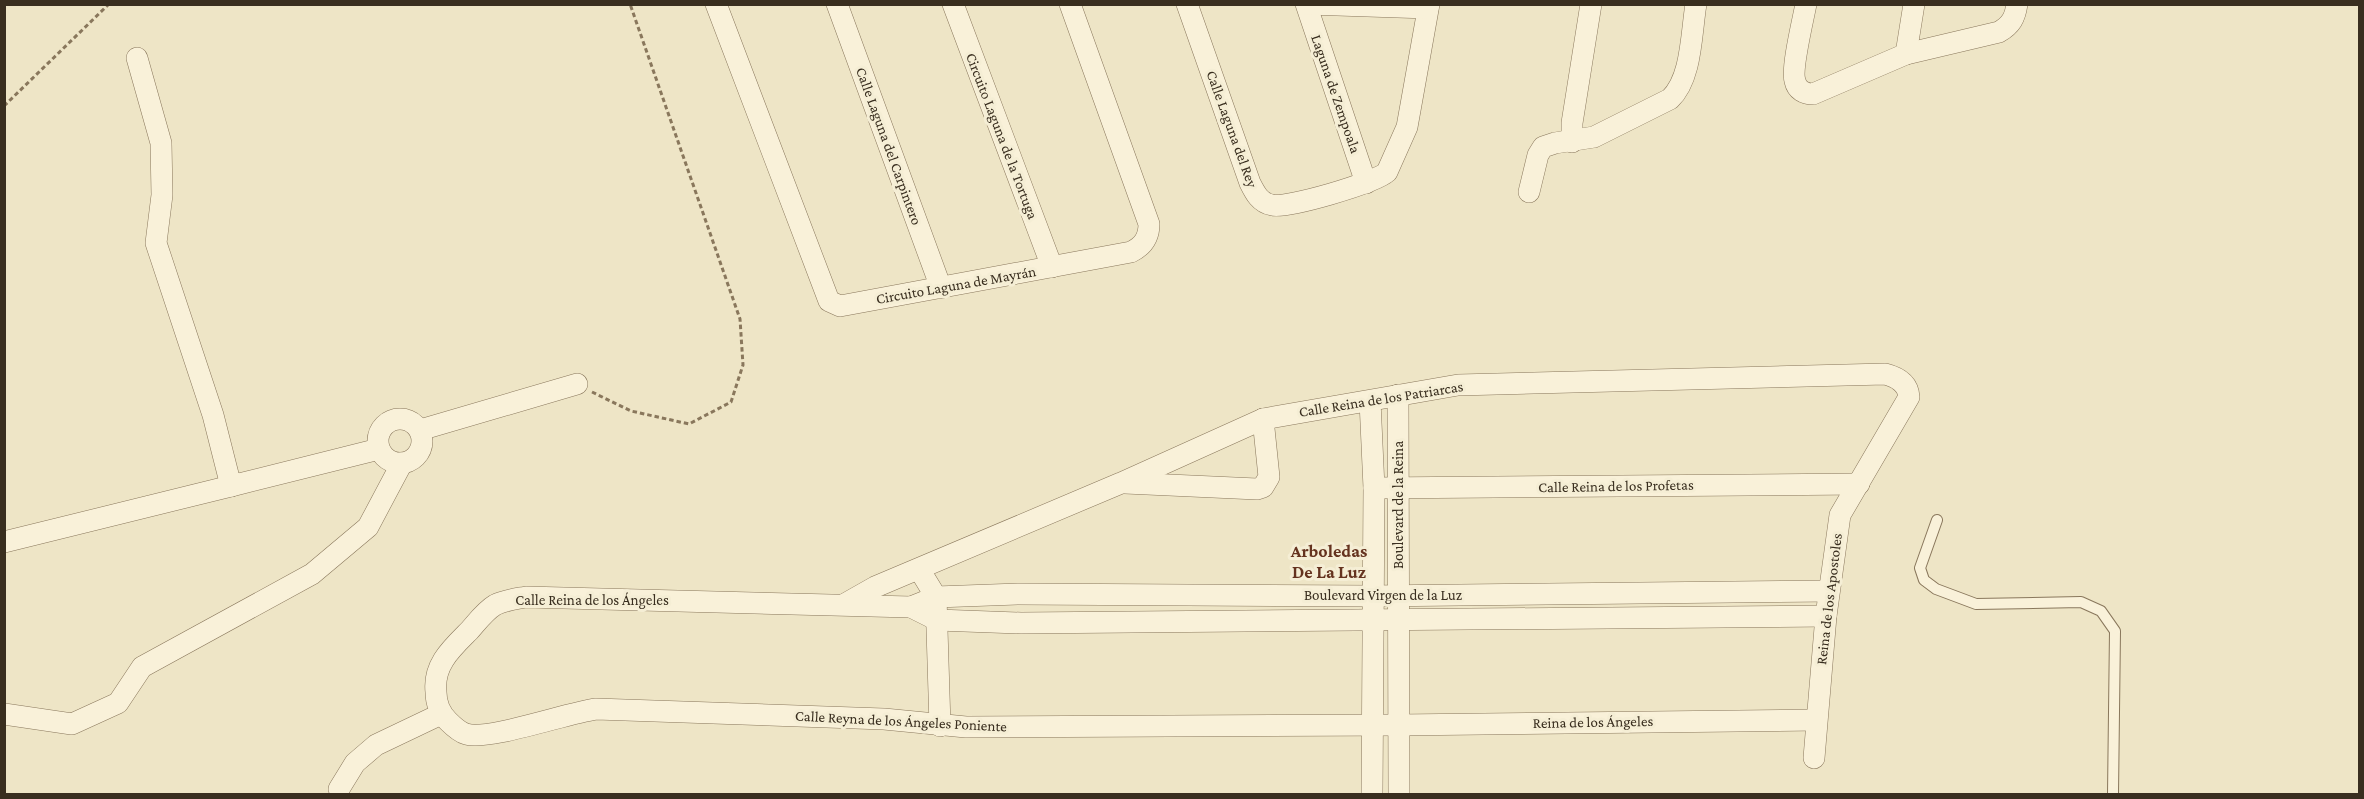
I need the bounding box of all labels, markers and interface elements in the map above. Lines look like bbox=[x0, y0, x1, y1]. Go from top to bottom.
street label: Laguna de Zempoala bbox=[1307, 33, 1364, 156]
street label: Circuito Laguna de la Tortuga bbox=[962, 51, 1041, 222]
street label: Calle Laguna del Carpintero bbox=[852, 65, 925, 227]
street label: Calle Laguna del Rey bbox=[1202, 68, 1261, 190]
street label: Circuito Laguna de Mayrán bbox=[875, 263, 1037, 308]
street label: Calle Reina de los Patriarcas bbox=[1298, 378, 1464, 420]
street label: Boulevard de la Reina bbox=[1390, 441, 1406, 569]
street label: Calle Reina de los Profetas bbox=[1538, 477, 1694, 495]
street label: Reina de los Apostoles bbox=[1813, 532, 1846, 666]
district label: Arboledas De La Luz bbox=[1290, 541, 1367, 582]
street label: Boulevard Virgen de la Luz bbox=[1304, 587, 1462, 604]
street label: Calle Reina de los Ángeles bbox=[515, 592, 669, 609]
street label: Calle Reyna de los Ángeles Poniente bbox=[795, 707, 1008, 736]
street label: Reina de los Ángeles bbox=[1533, 713, 1654, 732]

